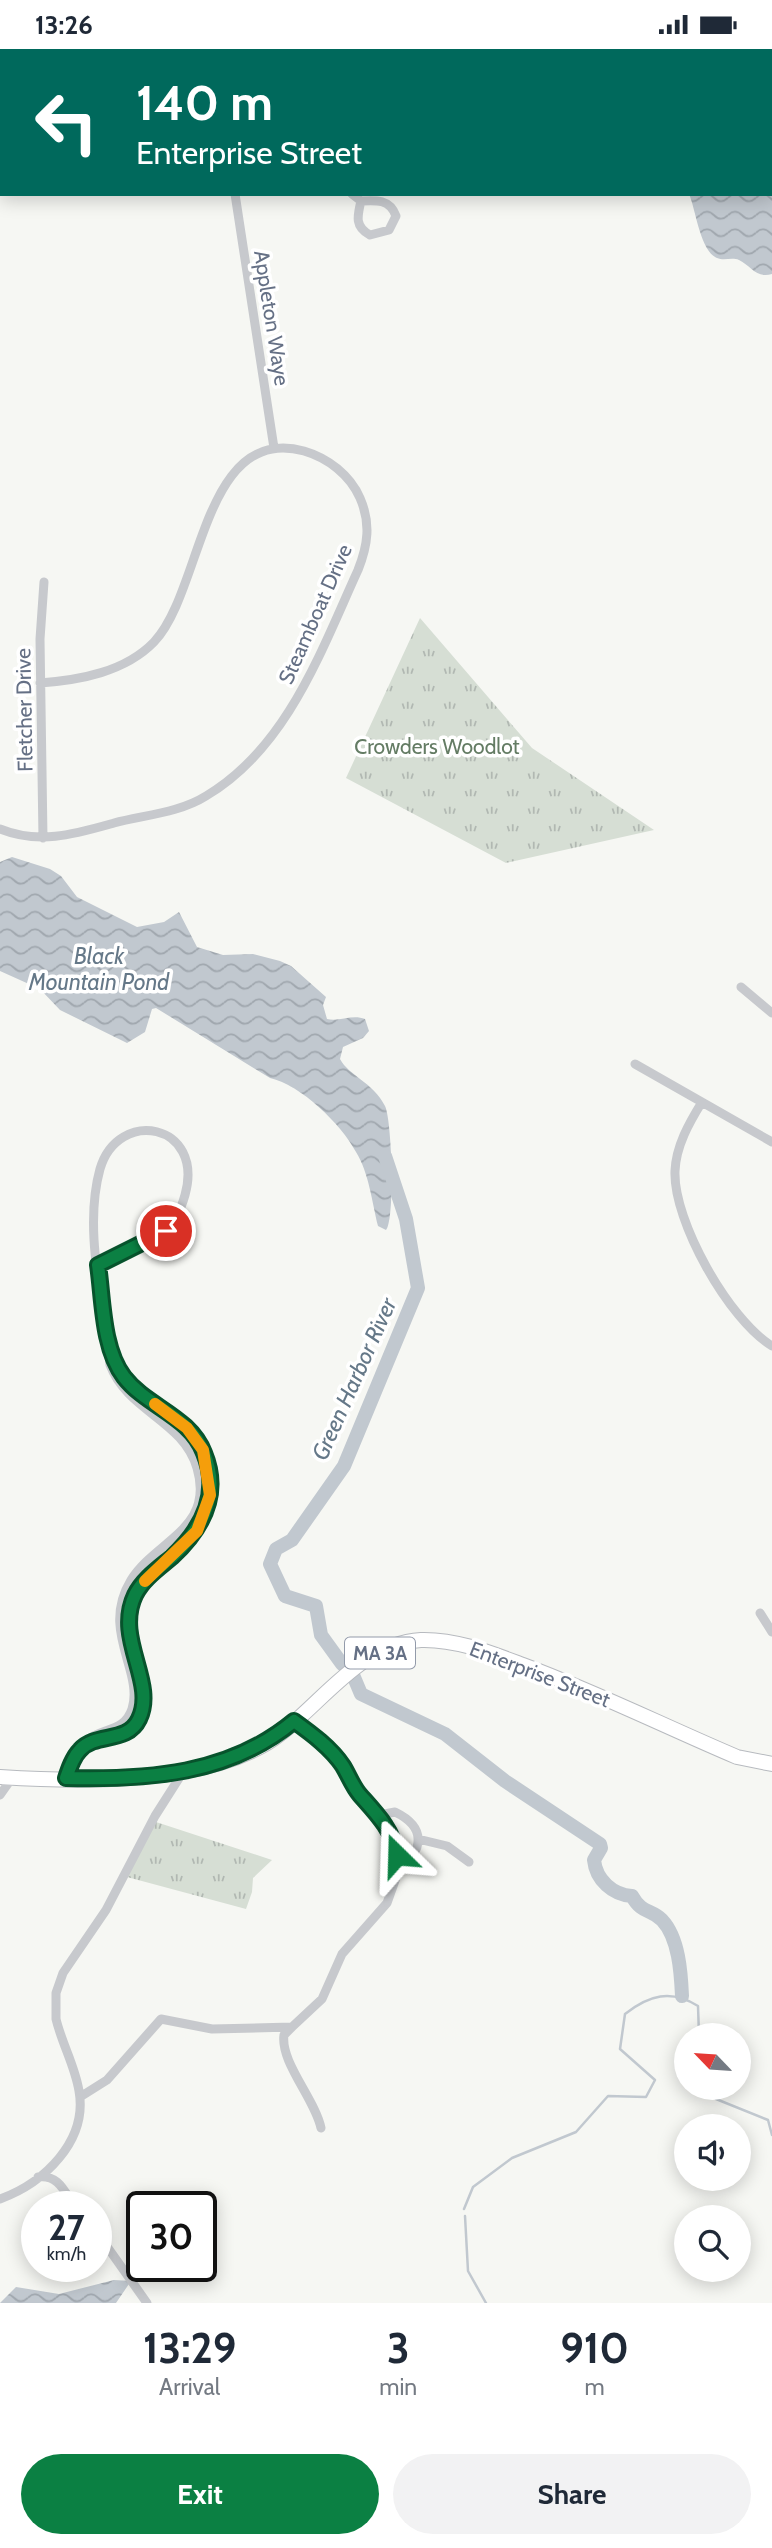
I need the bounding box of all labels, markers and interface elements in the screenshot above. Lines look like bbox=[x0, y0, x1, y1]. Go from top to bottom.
text: 13:26 bbox=[35, 9, 93, 41]
text: 140 m bbox=[136, 73, 273, 132]
icon: left bbox=[21, 77, 112, 168]
text: Enterprise Street bbox=[136, 133, 362, 172]
street label: Appleton Waye bbox=[249, 248, 295, 388]
street label: Steamboat Drive bbox=[273, 540, 357, 688]
street label: Fletcher Drive bbox=[10, 648, 38, 772]
park label: Crowders Woodlot bbox=[354, 734, 520, 759]
water label: Black Mountain Pond bbox=[28, 942, 170, 996]
pin bbox=[136, 1201, 196, 1261]
icon: arrive bbox=[147, 1212, 185, 1250]
water label: Green Harbor River bbox=[306, 1293, 403, 1464]
street label: Enterprise Street bbox=[466, 1636, 614, 1712]
road number: MA 3A bbox=[345, 1637, 415, 1669]
position arrow bbox=[360, 1818, 434, 1892]
north arrow bbox=[674, 2023, 751, 2100]
map controls bbox=[674, 2023, 751, 2282]
button: sound bbox=[674, 2114, 751, 2191]
speed limit sign: 30 bbox=[126, 2191, 217, 2282]
button: search bbox=[674, 2205, 751, 2282]
text: 27 bbox=[48, 2206, 85, 2249]
text: km/h bbox=[47, 2243, 86, 2265]
text: 13:29 bbox=[143, 2322, 236, 2374]
text: 3 bbox=[387, 2322, 410, 2374]
text: 910 bbox=[560, 2322, 629, 2374]
text: Arrival bbox=[159, 2373, 220, 2401]
text: min bbox=[379, 2373, 417, 2401]
text: m bbox=[585, 2373, 605, 2401]
button: Exit bbox=[21, 2454, 379, 2534]
button: Share bbox=[393, 2454, 751, 2534]

